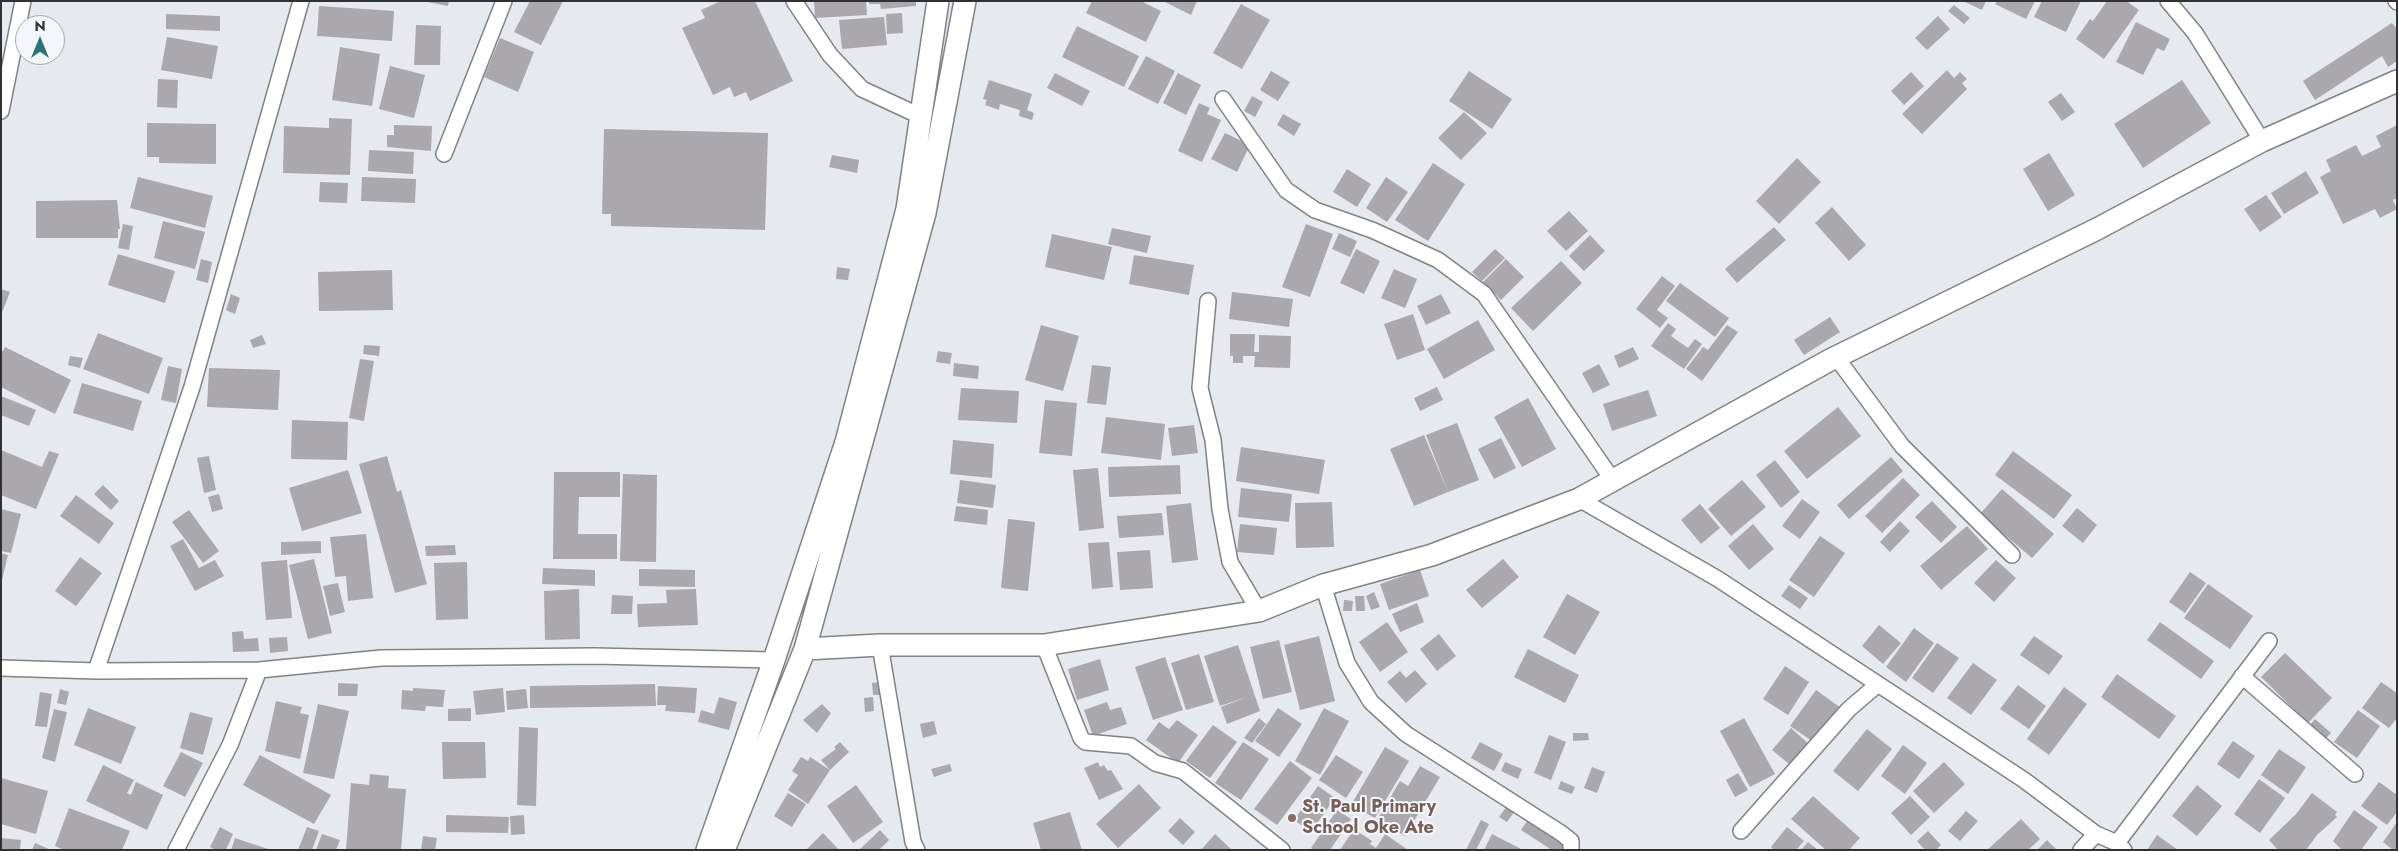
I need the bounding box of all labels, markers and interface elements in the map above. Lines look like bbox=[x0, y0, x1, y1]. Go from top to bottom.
north arrow bbox=[15, 15, 65, 65]
text: N bbox=[34, 16, 46, 36]
place label: St. Paul Primary School Oke Ate bbox=[1302, 797, 1436, 840]
marker: St. Paul Primary School Oke Ate bbox=[1286, 812, 1298, 824]

